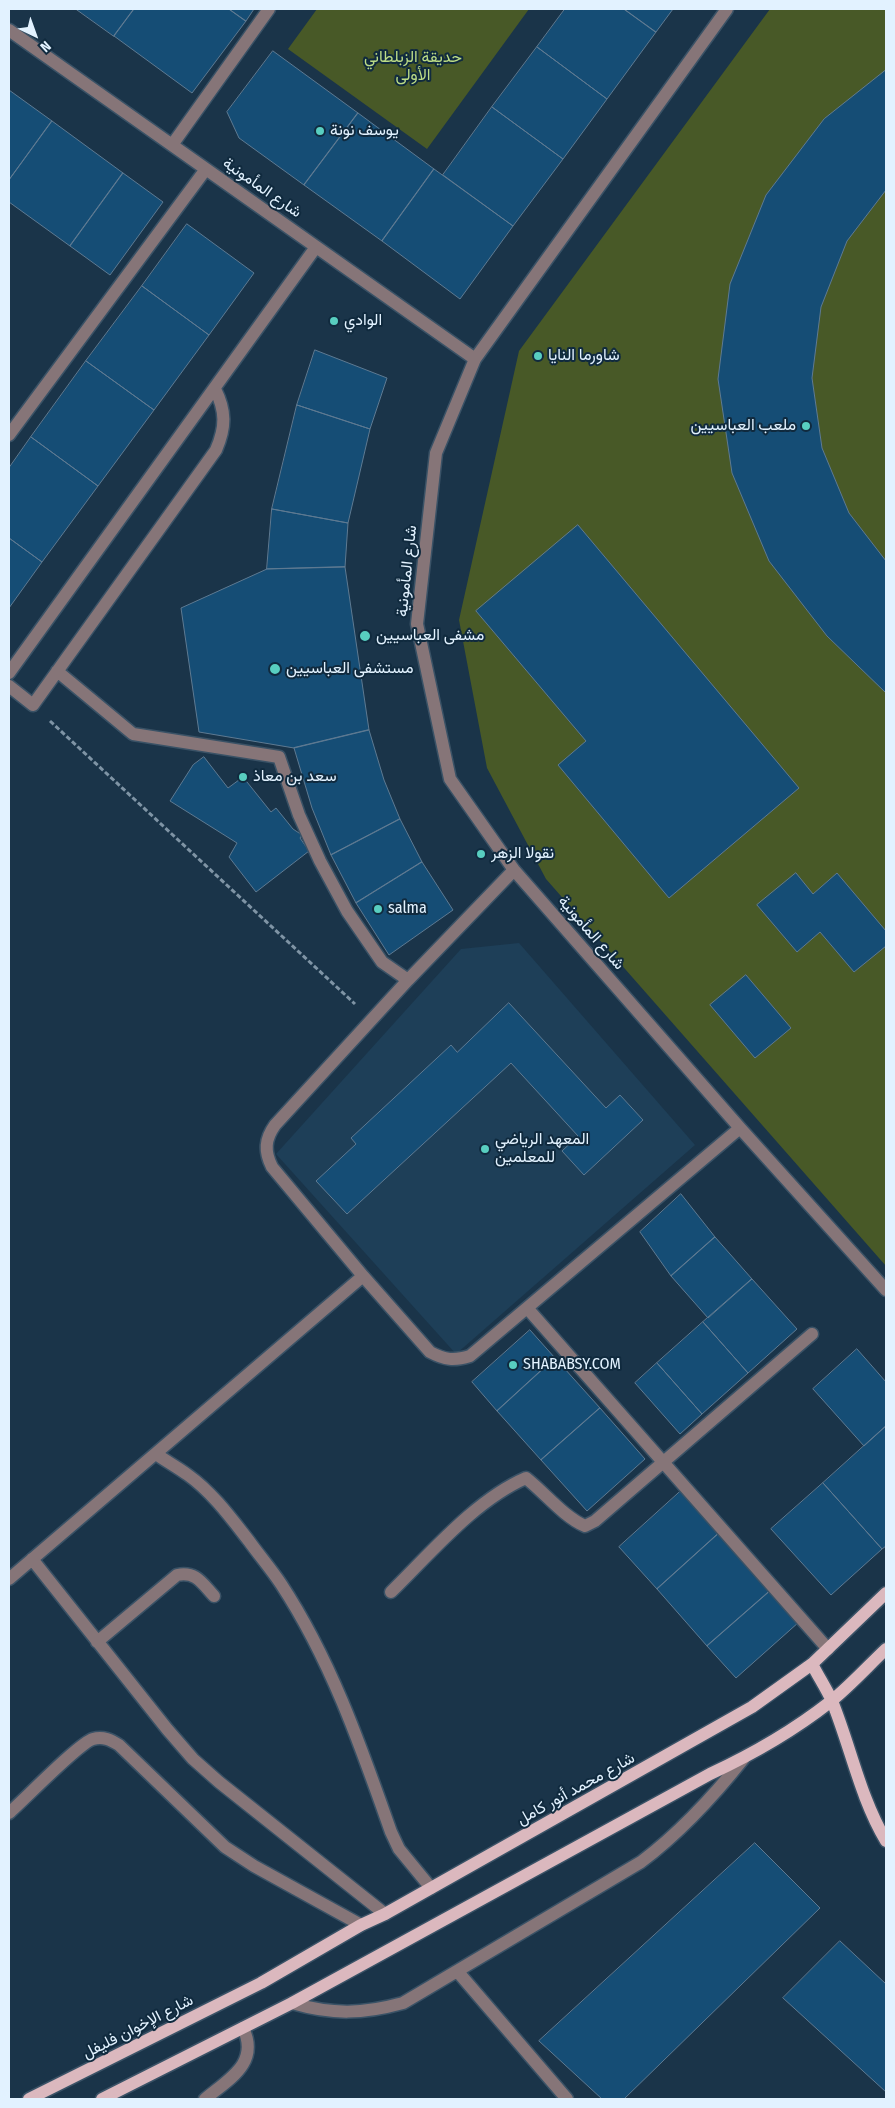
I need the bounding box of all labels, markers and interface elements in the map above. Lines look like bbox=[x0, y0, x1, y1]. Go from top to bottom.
north arrow bbox=[10, 10, 60, 60]
text: N bbox=[37, 37, 54, 56]
park label: حديقة الزبلطاني الأولى bbox=[364, 48, 462, 86]
place label: يوسف نونة bbox=[330, 121, 399, 141]
marker: يوسف نونة bbox=[314, 125, 326, 137]
street label: شارع المأمونية bbox=[219, 154, 305, 222]
place label: الوادي bbox=[344, 311, 382, 331]
marker: الوادي bbox=[328, 315, 340, 327]
place label: شاورما النايا bbox=[548, 346, 620, 366]
marker: شاورما النايا bbox=[532, 350, 544, 362]
place label: ملعب العباسيين bbox=[691, 416, 796, 436]
marker: ملعب العباسيين bbox=[800, 420, 812, 432]
street label: شارع المأمونية bbox=[393, 524, 421, 618]
place label: مشفى العباسيين bbox=[376, 626, 484, 646]
marker: مشفى العباسيين bbox=[358, 629, 372, 643]
place label: مستشفى العباسيين bbox=[286, 659, 413, 679]
marker: مستشفى العباسيين bbox=[268, 662, 282, 676]
place label: سعد بن معاذ bbox=[253, 767, 337, 787]
marker: سعد بن معاذ bbox=[237, 771, 249, 783]
place label: نقولا الزهر bbox=[491, 844, 554, 864]
marker: نقولا الزهر bbox=[475, 848, 487, 860]
street label: شارع المأمونية bbox=[554, 892, 628, 974]
place label: salma bbox=[388, 899, 427, 919]
marker: salma bbox=[372, 903, 384, 915]
place label: المعهد الرياضي للمعلمين bbox=[495, 1130, 589, 1168]
marker: المعهد الرياضي للمعلمين bbox=[479, 1143, 491, 1155]
place label: SHABABSY.COM bbox=[523, 1355, 621, 1375]
marker: SHABABSY.COM bbox=[507, 1359, 519, 1371]
street label: شارع محمد أنور كامل bbox=[514, 1749, 638, 1829]
street label: شارع الإخوان فليفل bbox=[79, 1991, 197, 2063]

